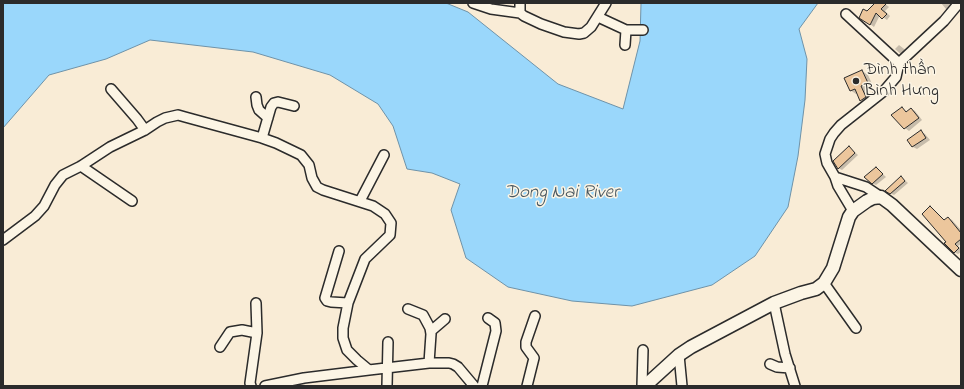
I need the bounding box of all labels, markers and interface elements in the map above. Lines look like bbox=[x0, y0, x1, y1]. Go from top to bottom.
place label: Đình thần Bình Hưng bbox=[864, 60, 939, 102]
marker: Đình thần Bình Hưng bbox=[851, 76, 861, 86]
water label: Dong Nai River bbox=[505, 183, 619, 205]

